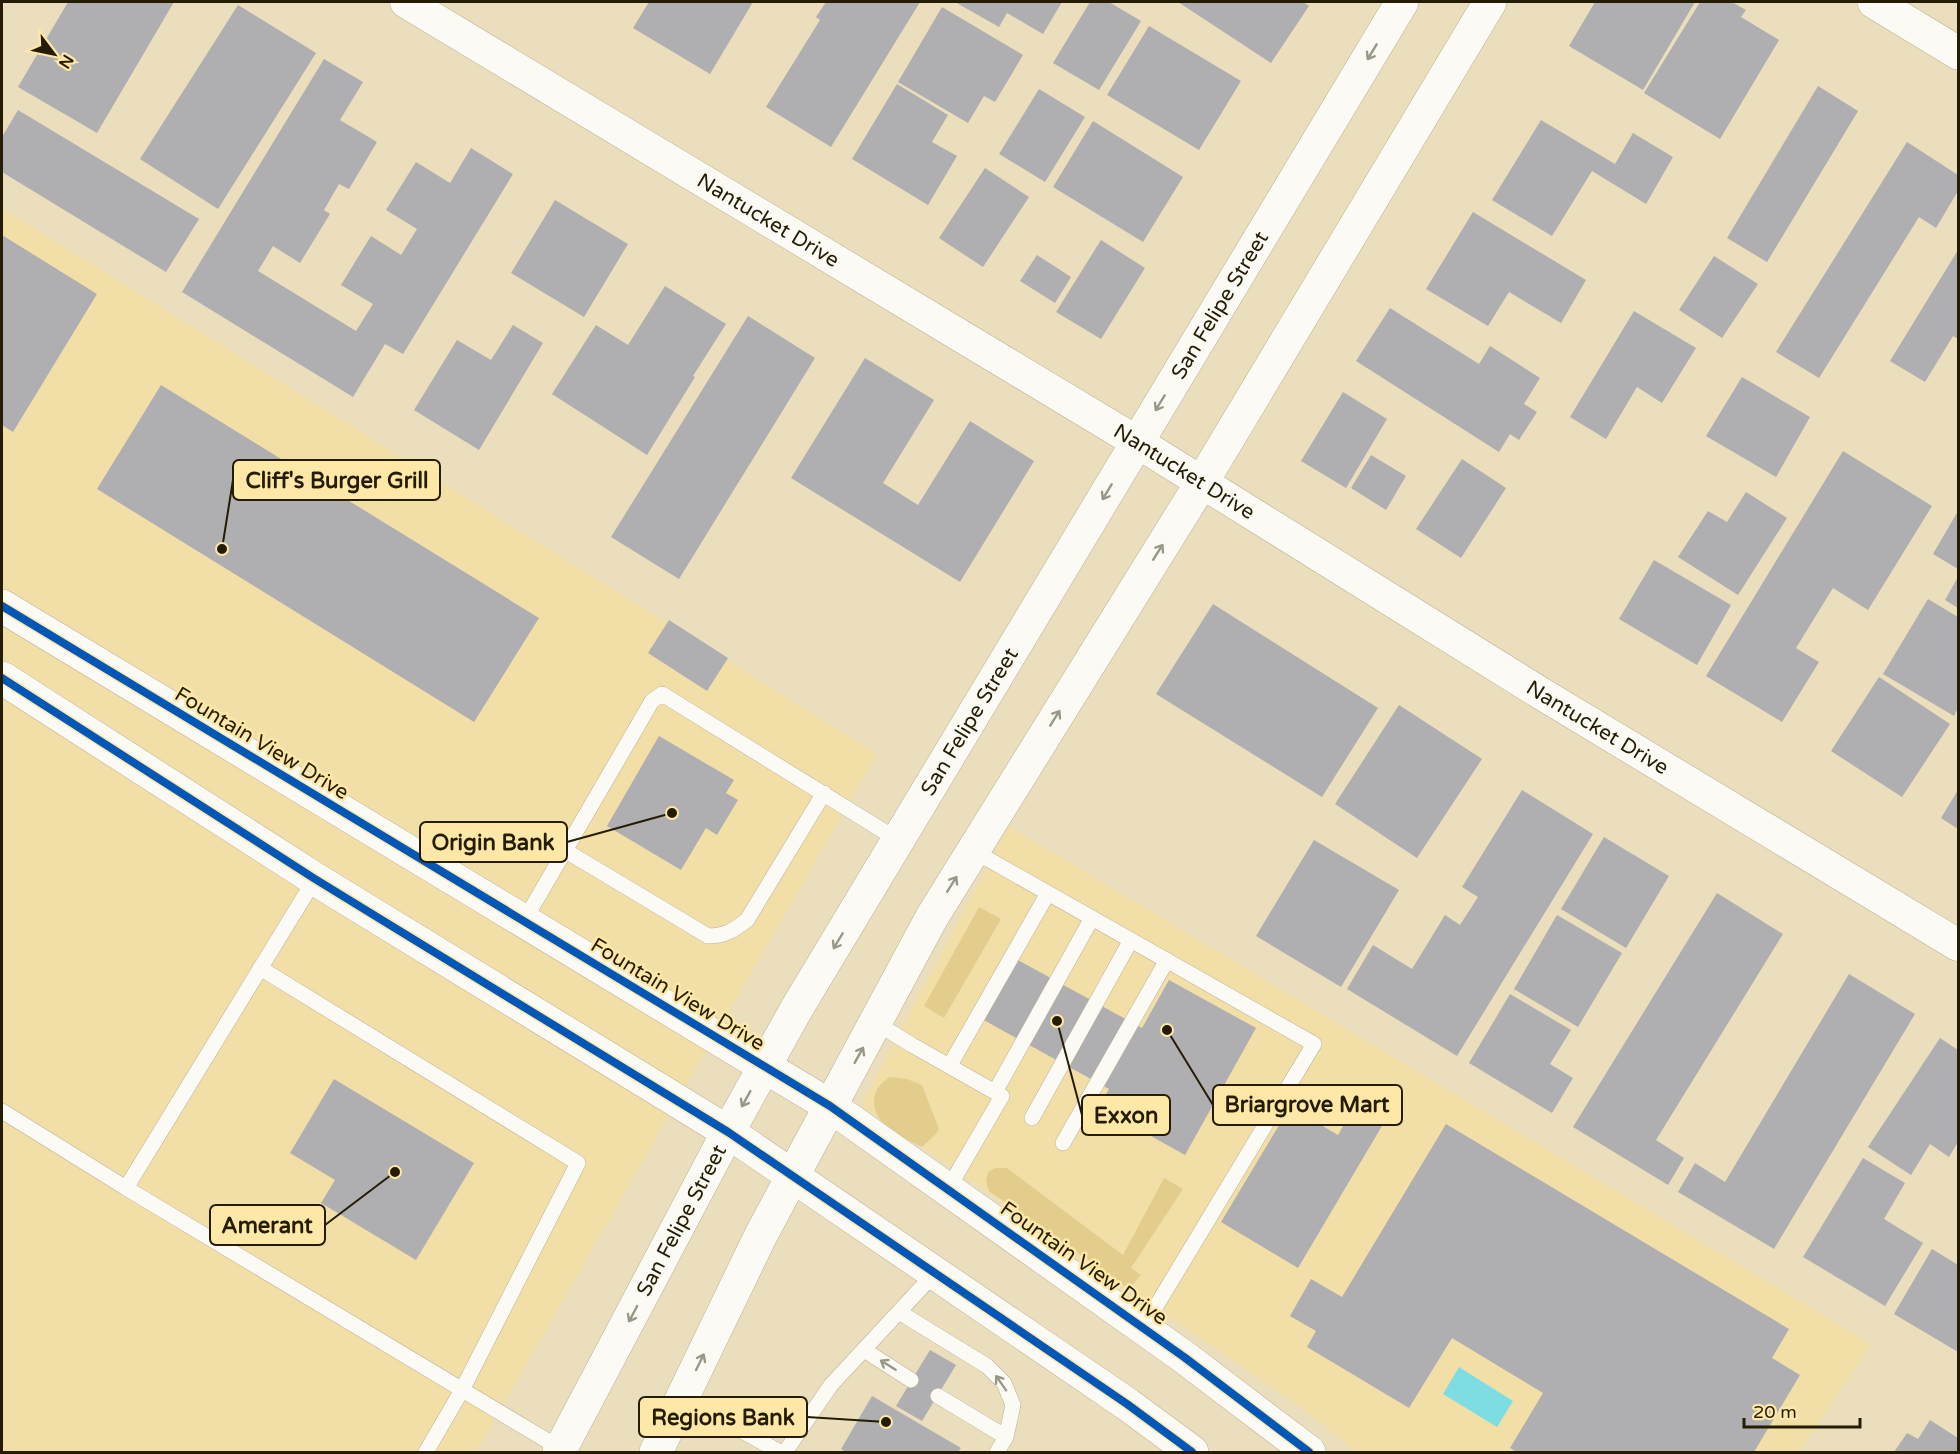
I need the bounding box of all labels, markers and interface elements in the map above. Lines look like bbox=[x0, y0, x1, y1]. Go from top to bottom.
north arrow bbox=[24, 24, 84, 84]
one-way arrow bbox=[1365, 43, 1377, 60]
text: N bbox=[54, 51, 78, 72]
street label: Nantucket Drive bbox=[692, 168, 844, 273]
street label: San Felipe Street bbox=[1166, 227, 1274, 384]
one-way arrow bbox=[1154, 394, 1166, 411]
street label: Nantucket Drive bbox=[1109, 419, 1259, 525]
callout: Cliff's Burger Grill bbox=[233, 460, 440, 500]
text: Cliff's Burger Grill bbox=[245, 468, 429, 494]
one-way arrow bbox=[1100, 483, 1112, 500]
one-way arrow bbox=[1152, 544, 1164, 561]
street label: San Felipe Street bbox=[916, 643, 1024, 800]
street label: Nantucket Drive bbox=[1522, 675, 1673, 780]
street label: Fountain View Drive bbox=[170, 682, 353, 805]
one-way arrow bbox=[1049, 710, 1061, 727]
callout: Origin Bank bbox=[420, 822, 567, 862]
text: Origin Bank bbox=[431, 830, 555, 856]
one-way arrow bbox=[945, 875, 958, 892]
one-way arrow bbox=[831, 932, 843, 949]
street label: Fountain View Drive bbox=[586, 933, 769, 1056]
one-way arrow bbox=[853, 1046, 865, 1063]
callout: Briargrove Mart bbox=[1213, 1085, 1402, 1125]
one-way arrow bbox=[740, 1090, 752, 1107]
text: Briargrove Mart bbox=[1225, 1092, 1390, 1118]
callout: Exxon bbox=[1082, 1095, 1170, 1135]
text: Exxon bbox=[1094, 1103, 1158, 1129]
street label: San Felipe Street bbox=[632, 1140, 732, 1301]
street label: Fountain View Drive bbox=[995, 1196, 1172, 1331]
callout: Amerant bbox=[210, 1205, 325, 1245]
text: Amerant bbox=[221, 1213, 313, 1239]
one-way arrow bbox=[627, 1304, 638, 1322]
one-way arrow bbox=[694, 1353, 706, 1371]
one-way arrow bbox=[879, 1359, 896, 1372]
one-way arrow bbox=[995, 1374, 1008, 1391]
scale bar bbox=[1744, 1391, 1860, 1429]
callout: Regions Bank bbox=[639, 1397, 807, 1437]
text: 20 m bbox=[1753, 1401, 1797, 1423]
text: Regions Bank bbox=[651, 1405, 795, 1431]

